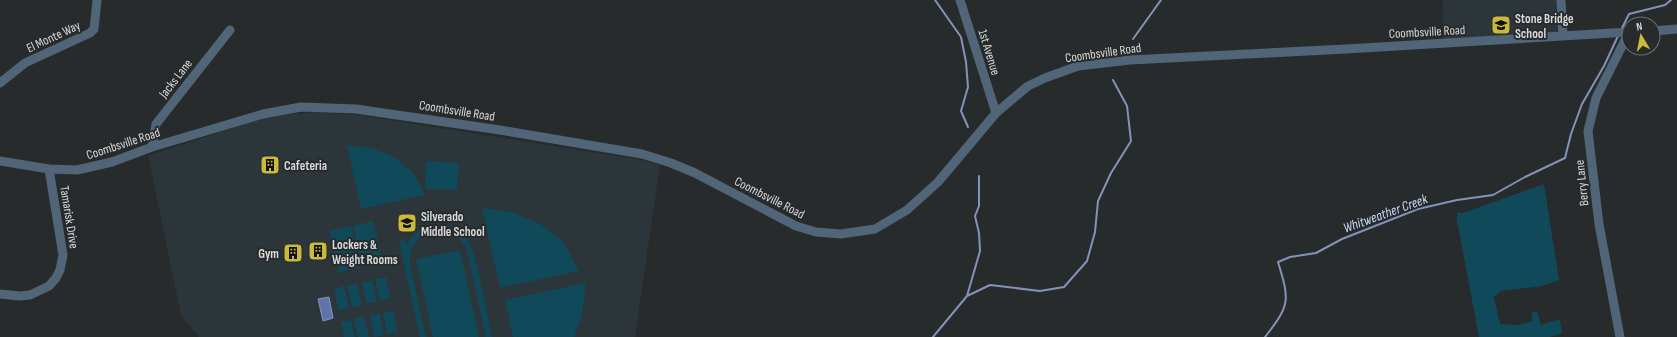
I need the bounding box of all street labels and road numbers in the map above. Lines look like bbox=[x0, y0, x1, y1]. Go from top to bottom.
street label: El Monte Way bbox=[24, 17, 83, 56]
street label: Coombsville Road bbox=[1388, 22, 1466, 42]
street label: 1st Avenue bbox=[975, 27, 1004, 77]
street label: Coombsville Road bbox=[1064, 40, 1142, 66]
street label: Jacks Lane bbox=[155, 56, 196, 102]
street label: Coombsville Road bbox=[418, 97, 496, 125]
street label: Coombsville Road bbox=[84, 125, 162, 163]
street label: Berry Lane bbox=[1572, 159, 1592, 207]
street label: Coombsville Road bbox=[732, 173, 807, 222]
street label: Tamarisk Drive bbox=[56, 185, 82, 250]

